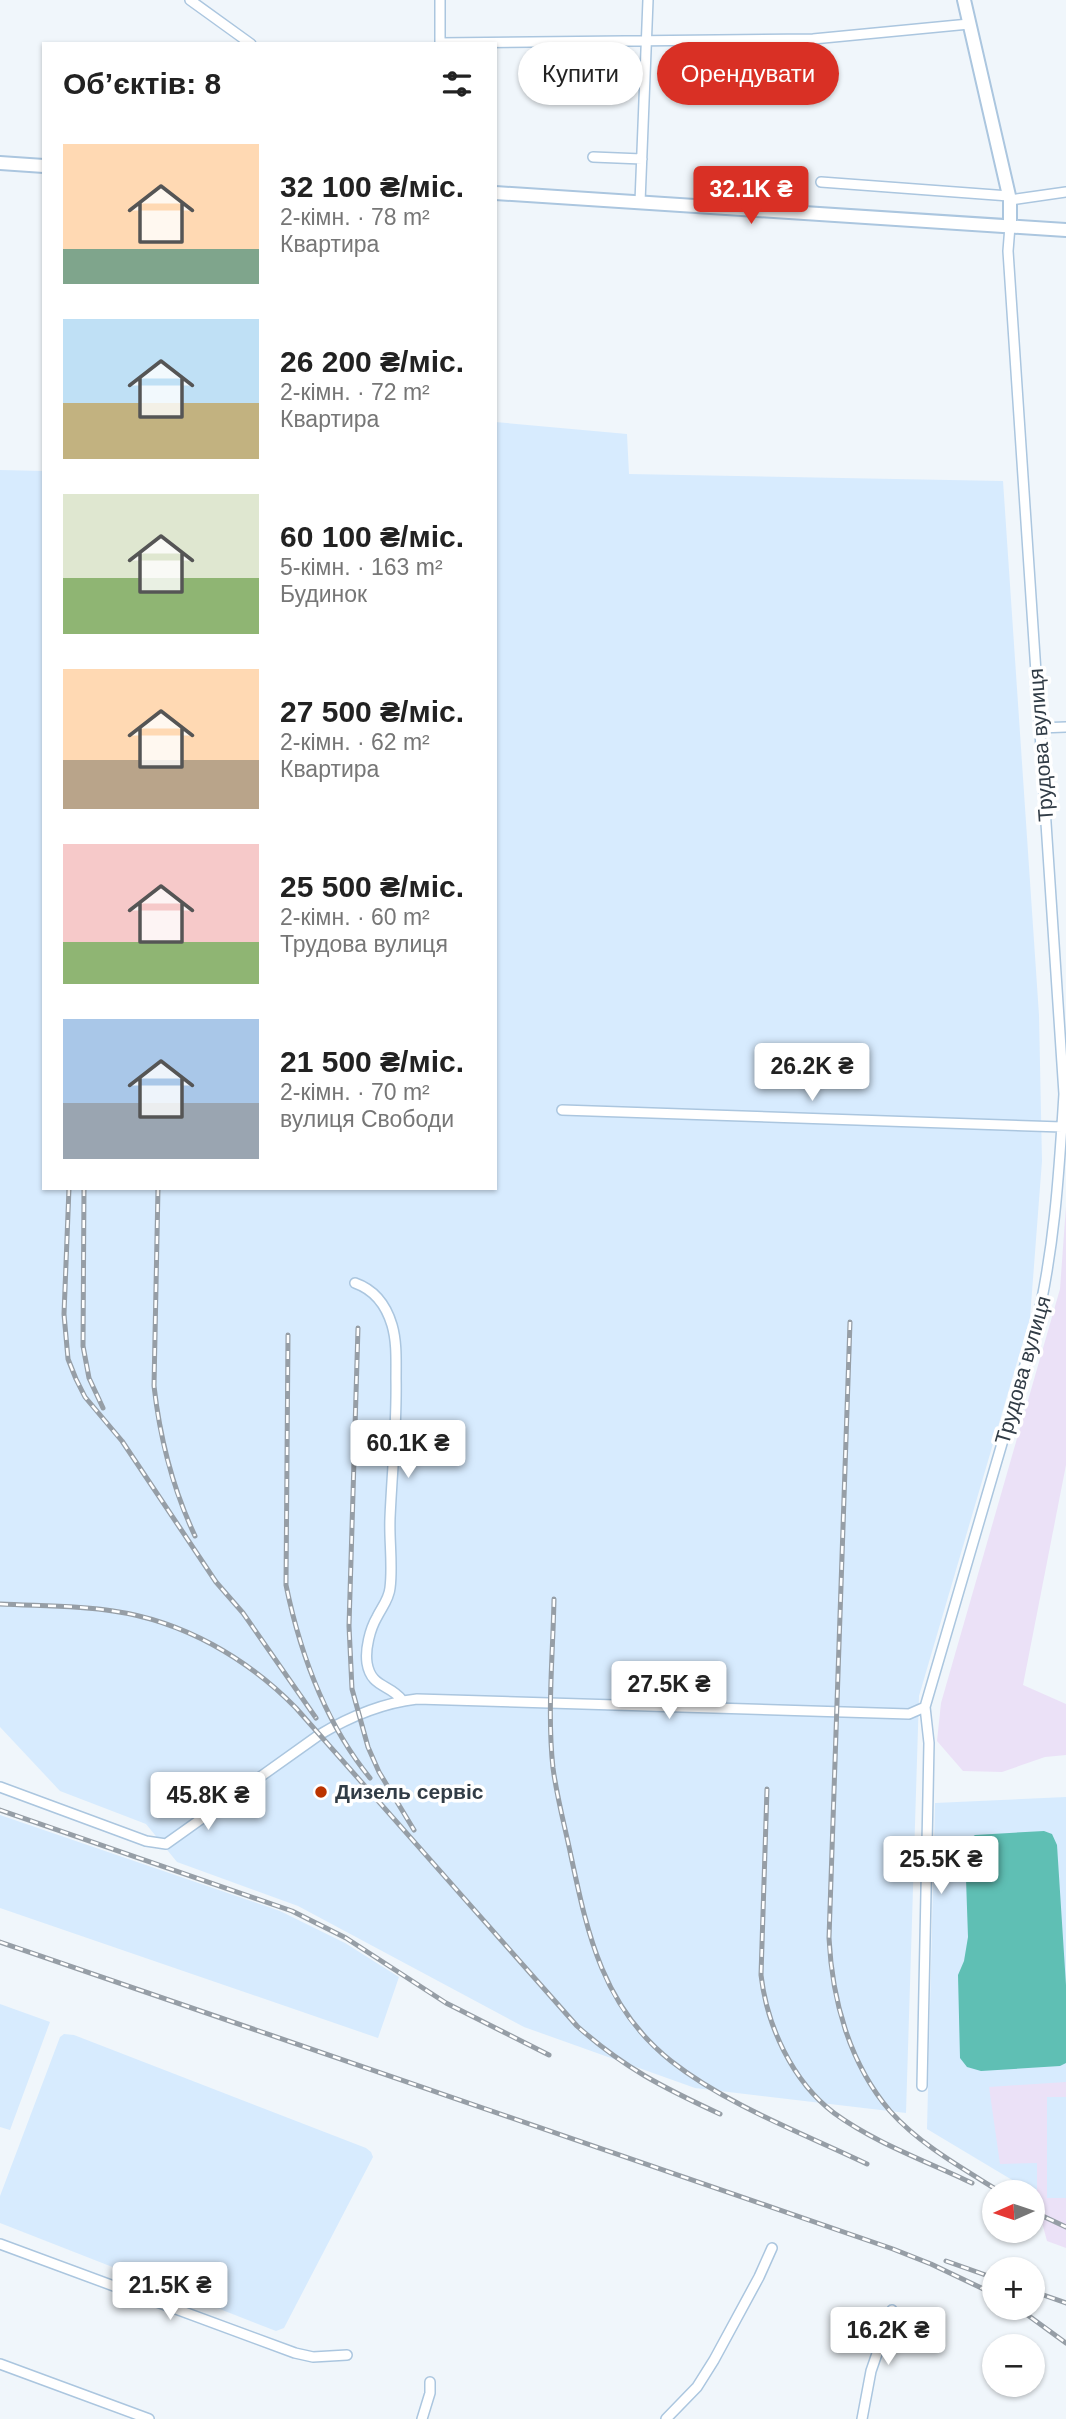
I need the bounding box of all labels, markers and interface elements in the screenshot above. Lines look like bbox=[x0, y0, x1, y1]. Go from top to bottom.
chip: Купити bbox=[518, 42, 643, 105]
chip: Орендувати bbox=[657, 42, 839, 105]
icon: filters bbox=[438, 65, 476, 103]
text: Об’єктів: 8 bbox=[63, 67, 221, 100]
pin: 32.1K ₴ bbox=[686, 166, 816, 226]
text: 32 100 ₴/міс. bbox=[280, 170, 464, 203]
icon: home bbox=[119, 172, 203, 256]
text: 32.1K ₴ bbox=[709, 176, 793, 202]
text: 2-кімн. · 78 m² bbox=[280, 204, 430, 230]
text: Квартира bbox=[280, 231, 379, 257]
text: 26 200 ₴/міс. bbox=[280, 345, 464, 378]
icon: home bbox=[119, 347, 203, 431]
text: 2-кімн. · 72 m² bbox=[280, 379, 430, 405]
text: Квартира bbox=[280, 406, 379, 432]
text: 60 100 ₴/міс. bbox=[280, 520, 464, 553]
icon: home bbox=[119, 522, 203, 606]
text: 5-кімн. · 163 m² bbox=[280, 554, 443, 580]
text: Будинок bbox=[280, 581, 367, 607]
street label: Трудова вулиця bbox=[1024, 668, 1057, 822]
text: 27 500 ₴/міс. bbox=[280, 695, 464, 728]
icon: home bbox=[119, 697, 203, 781]
text: 2-кімн. · 62 m² bbox=[280, 729, 430, 755]
text: Квартира bbox=[280, 756, 379, 782]
text: 25 500 ₴/міс. bbox=[280, 870, 464, 903]
icon: home bbox=[119, 872, 203, 956]
text: 2-кімн. · 60 m² bbox=[280, 904, 430, 930]
text: Трудова вулиця bbox=[280, 931, 448, 957]
pin: 26.2K ₴ bbox=[747, 1044, 877, 1103]
text: 21 500 ₴/міс. bbox=[280, 1045, 464, 1078]
icon: home bbox=[119, 1047, 203, 1131]
text: 26.2K ₴ bbox=[770, 1053, 854, 1079]
text: 2-кімн. · 70 m² bbox=[280, 1079, 430, 1105]
text: вулиця Свободи bbox=[280, 1106, 454, 1132]
street label: Трудова вулиця bbox=[990, 1293, 1055, 1447]
pin: 60.1K ₴ bbox=[343, 1420, 473, 1480]
text: 60.1K ₴ bbox=[366, 1430, 450, 1456]
pin: 27.5K ₴ bbox=[604, 1662, 734, 1721]
text: 27.5K ₴ bbox=[627, 1671, 711, 1697]
pin: 45.8K ₴ bbox=[143, 1772, 273, 1832]
place label: Дизель сервіс bbox=[335, 1780, 484, 1803]
text: 45.8K ₴ bbox=[166, 1782, 250, 1808]
marker: Дизель сервіс bbox=[313, 1784, 329, 1800]
pin: 25.5K ₴ bbox=[876, 1836, 1006, 1896]
text: 25.5K ₴ bbox=[899, 1846, 983, 1872]
north arrow bbox=[982, 2180, 1045, 2244]
map controls bbox=[982, 2180, 1045, 2397]
button: + bbox=[982, 2257, 1045, 2320]
pin: 21.5K ₴ bbox=[105, 2262, 235, 2322]
text: 21.5K ₴ bbox=[128, 2272, 212, 2298]
pin: 16.2K ₴ bbox=[823, 2308, 953, 2367]
text: 16.2K ₴ bbox=[846, 2317, 930, 2343]
button: − bbox=[982, 2334, 1045, 2397]

